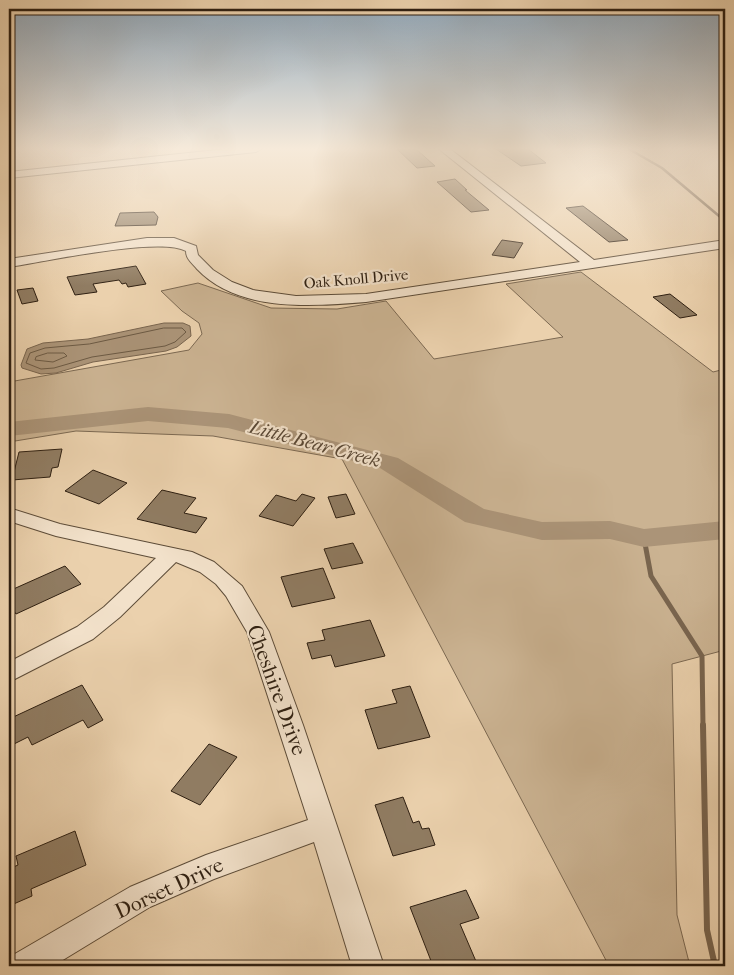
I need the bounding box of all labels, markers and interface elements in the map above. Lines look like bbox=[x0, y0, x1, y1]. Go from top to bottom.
street label: Oak Knoll Drive bbox=[303, 265, 410, 293]
water label: Little Bear Creek bbox=[245, 415, 383, 472]
street label: Cheshire Drive bbox=[242, 622, 312, 758]
street label: Dorset Drive bbox=[111, 852, 227, 924]

